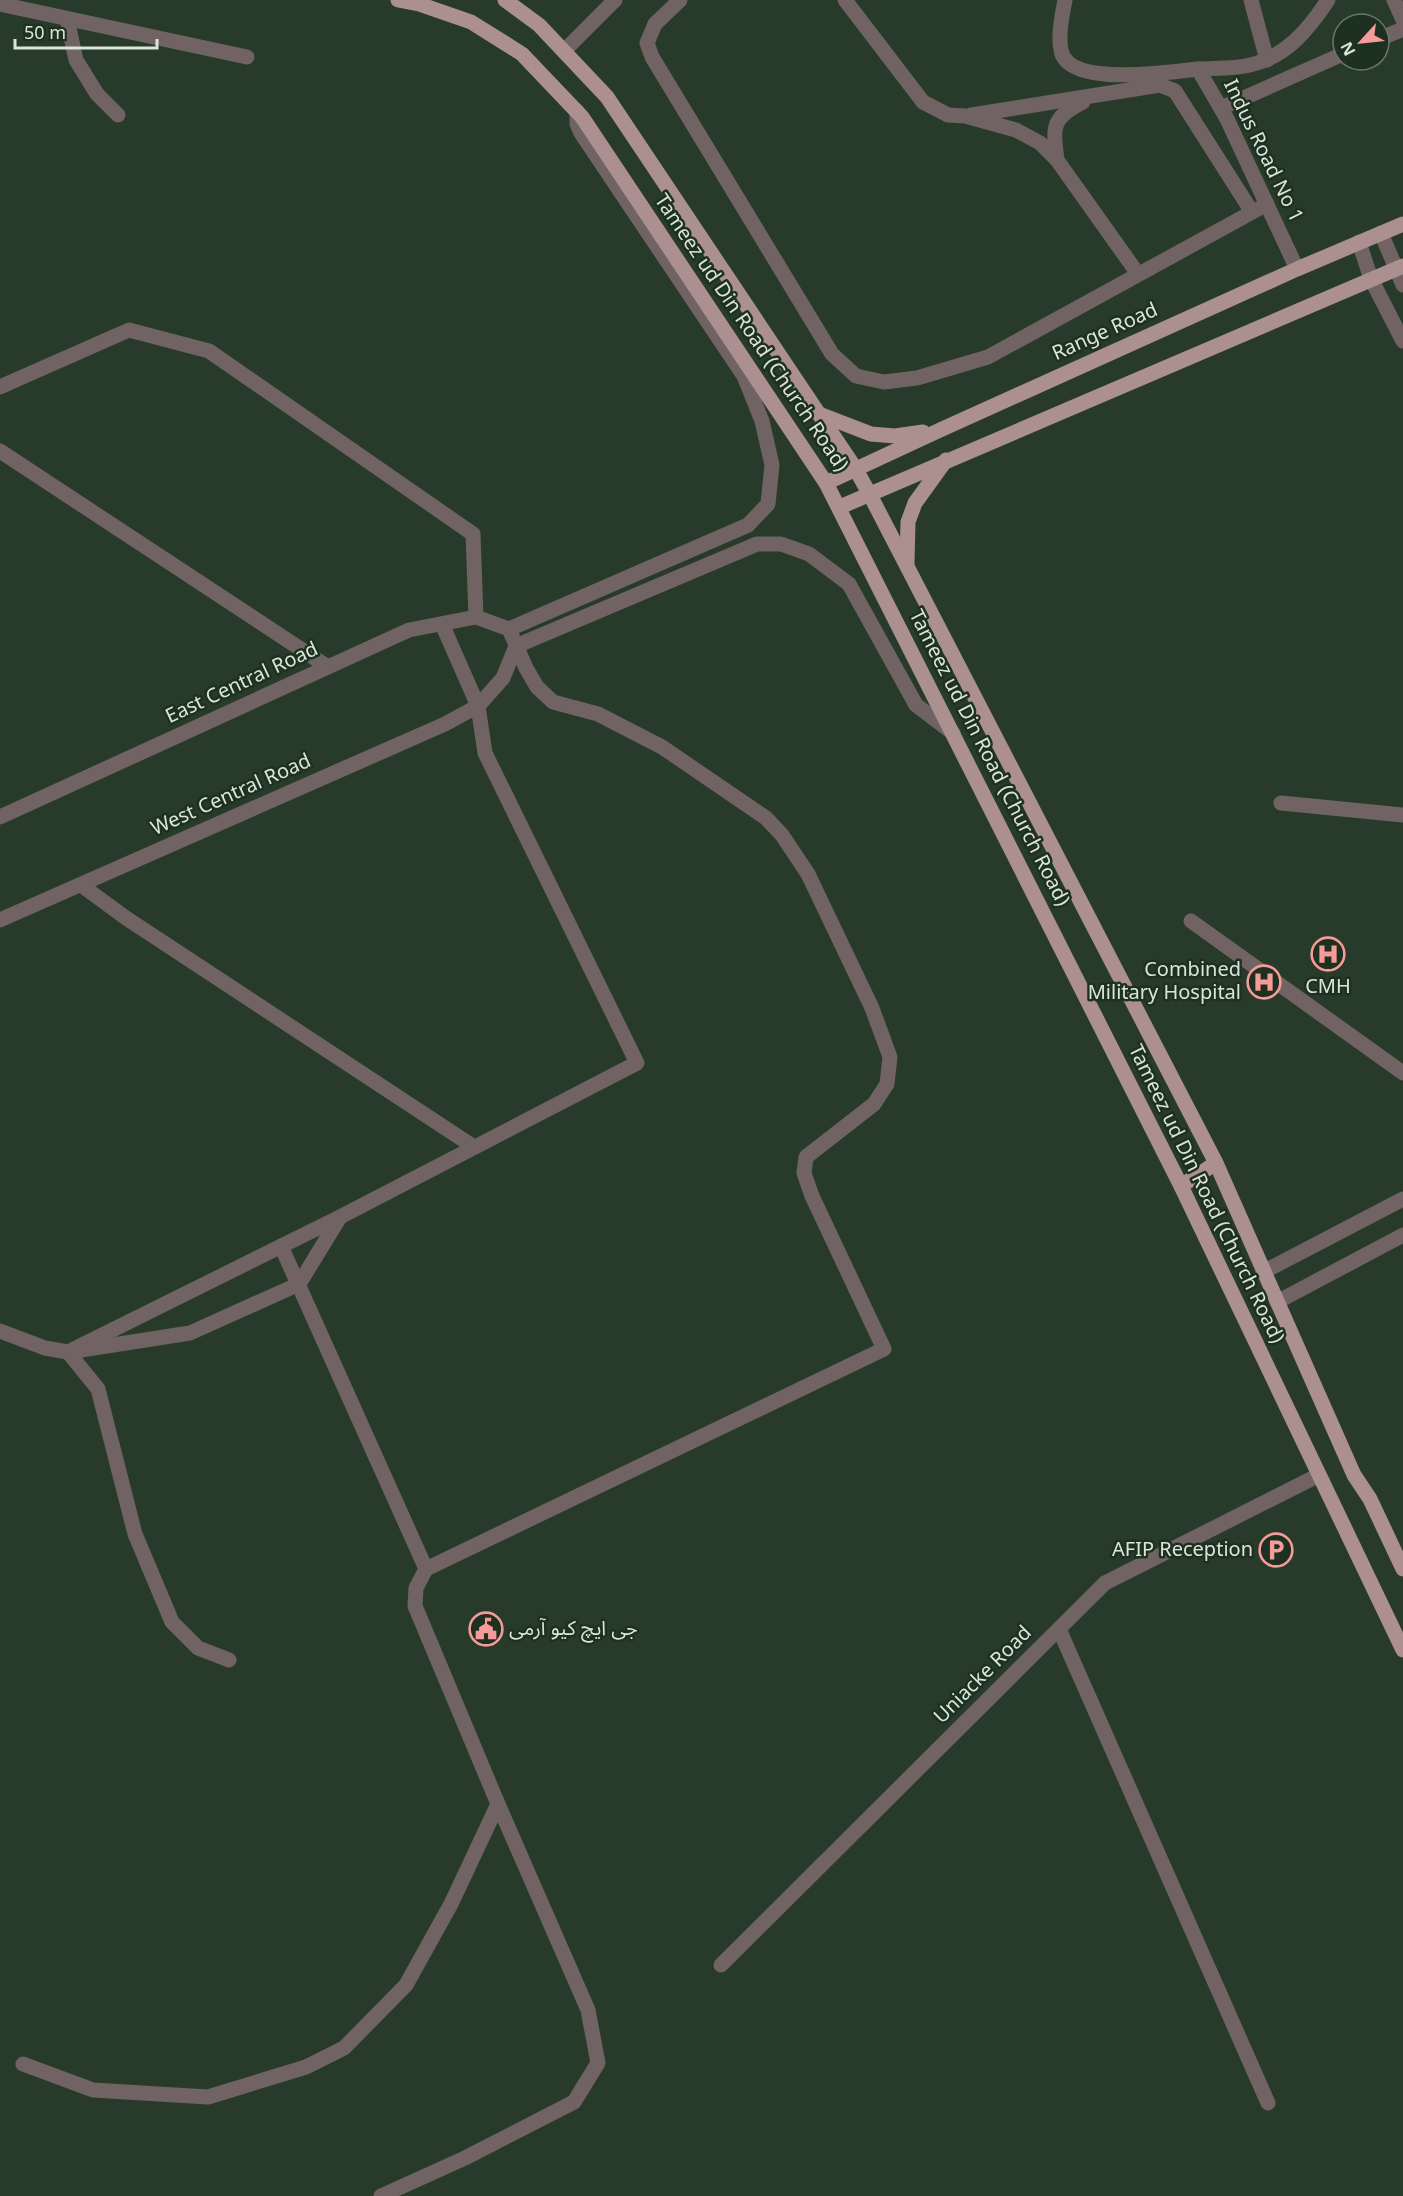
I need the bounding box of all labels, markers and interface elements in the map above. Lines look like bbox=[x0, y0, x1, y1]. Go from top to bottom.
scale bar bbox=[15, 12, 158, 50]
north arrow bbox=[1331, 12, 1391, 72]
text: 50 m bbox=[24, 14, 66, 52]
text: N bbox=[1330, 35, 1367, 62]
street label: Indus Road No 1 bbox=[1210, 72, 1316, 230]
street label: Tameez ud Din Road (Church Road) bbox=[642, 185, 860, 481]
street label: Range Road bbox=[1045, 290, 1165, 374]
street label: Tameez ud Din Road (Church Road) bbox=[896, 602, 1082, 914]
street label: East Central Road bbox=[158, 629, 326, 737]
street label: West Central Road bbox=[144, 741, 318, 849]
hospital icon: CMH bbox=[1310, 936, 1346, 972]
place label: Combined Military Hospital bbox=[1088, 949, 1241, 1014]
hospital icon: Combined Military Hospital bbox=[1246, 964, 1282, 1000]
place label: CMH bbox=[1305, 966, 1351, 1008]
street label: Tameez ud Din Road (Church Road) bbox=[1115, 1037, 1297, 1351]
place label: AFIP Reception bbox=[1112, 1529, 1253, 1571]
parking icon: AFIP Reception bbox=[1258, 1532, 1294, 1568]
place label: جی ایچ کیو آرمی bbox=[509, 1608, 638, 1650]
public building icon: جی ایچ کیو آرمی bbox=[468, 1611, 504, 1647]
street label: Uniacke Road bbox=[923, 1615, 1043, 1735]

